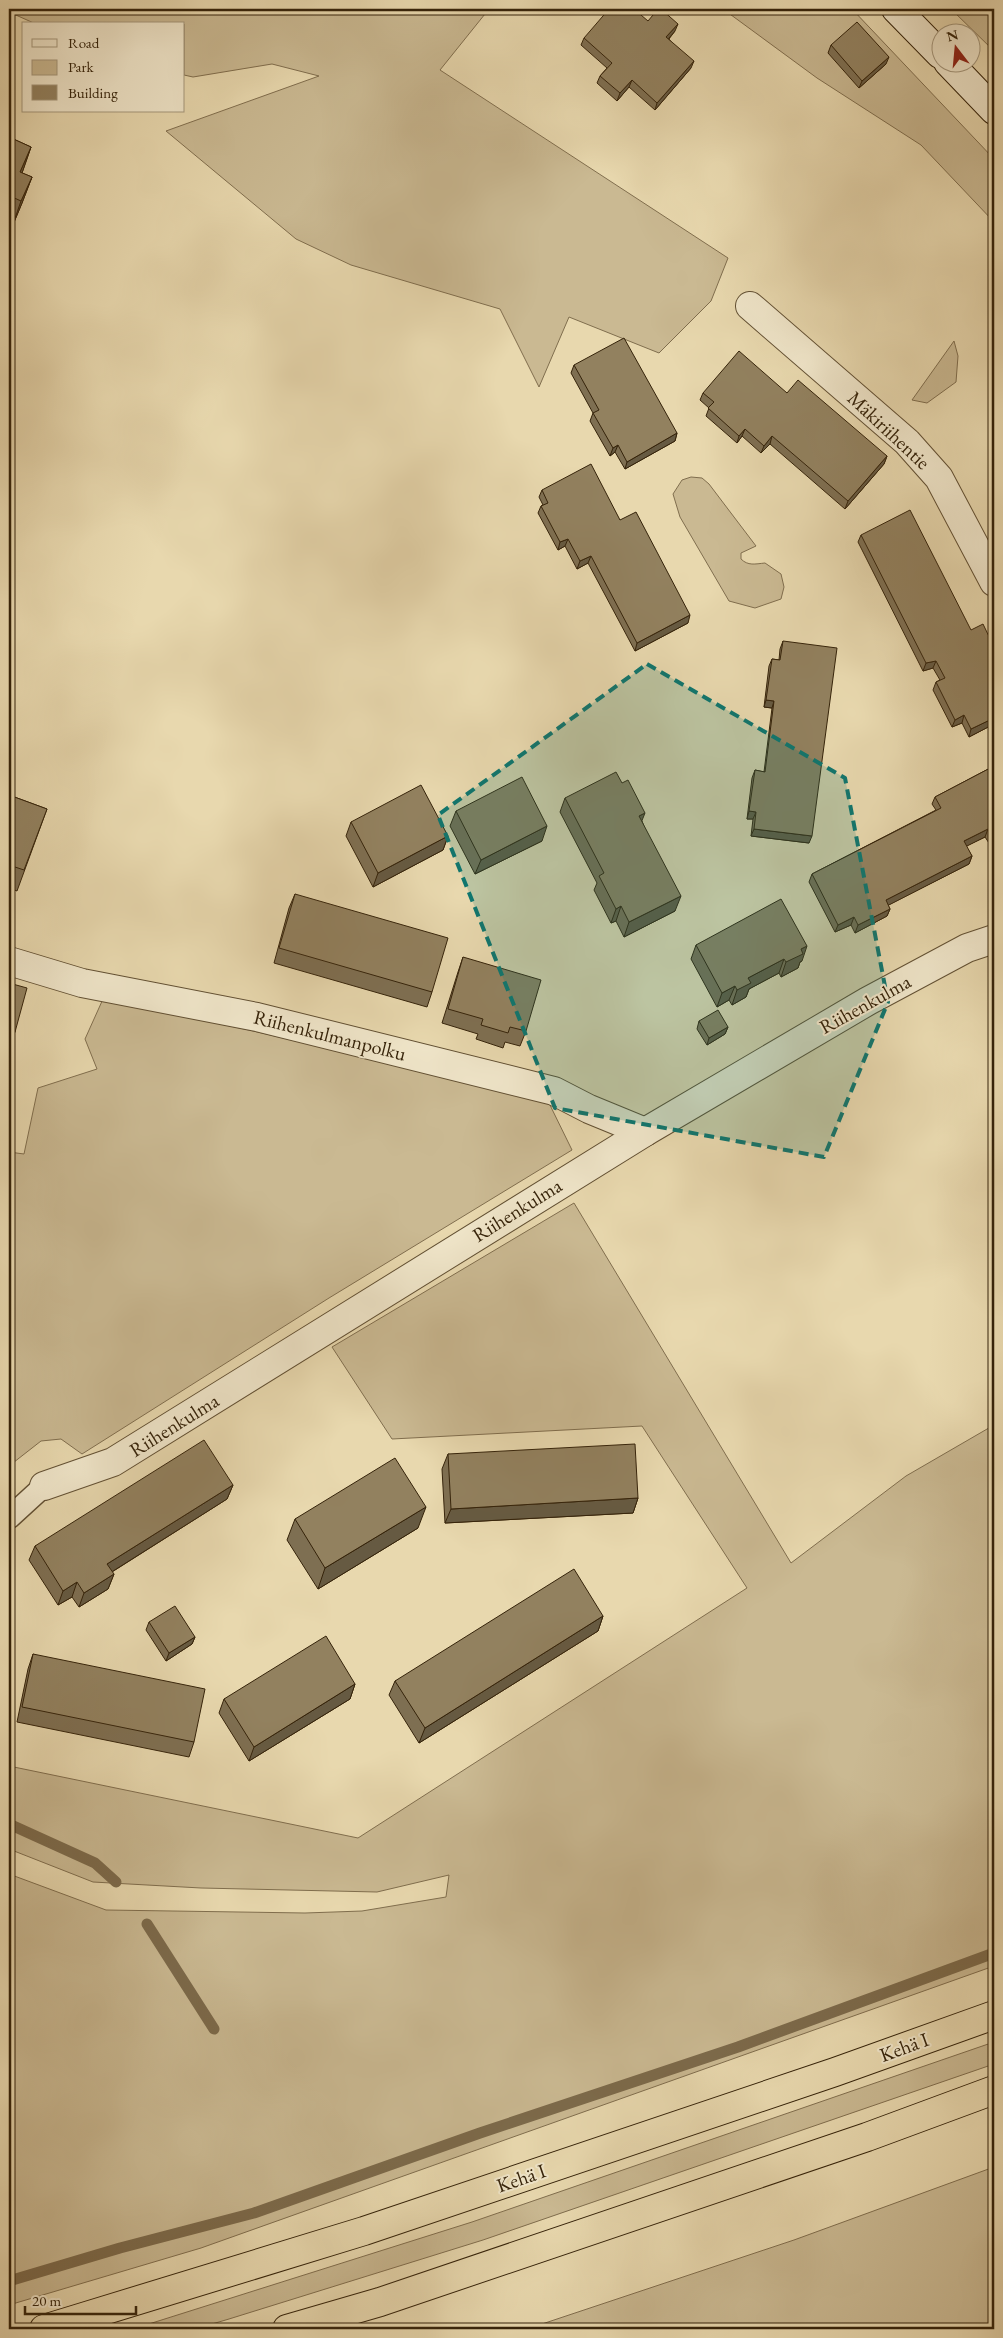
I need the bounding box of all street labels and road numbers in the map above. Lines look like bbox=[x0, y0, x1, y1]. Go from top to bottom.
street label: Mäkiriihentie bbox=[842, 385, 936, 475]
street label: Riihenkulma bbox=[815, 968, 915, 1040]
street label: Riihenkulmanpolku bbox=[251, 1003, 409, 1067]
street label: Riihenkulma bbox=[467, 1172, 567, 1248]
street label: Riihenkulma bbox=[124, 1387, 224, 1463]
street label: Kehä I bbox=[876, 2026, 932, 2068]
street label: Kehä I bbox=[493, 2157, 549, 2199]

